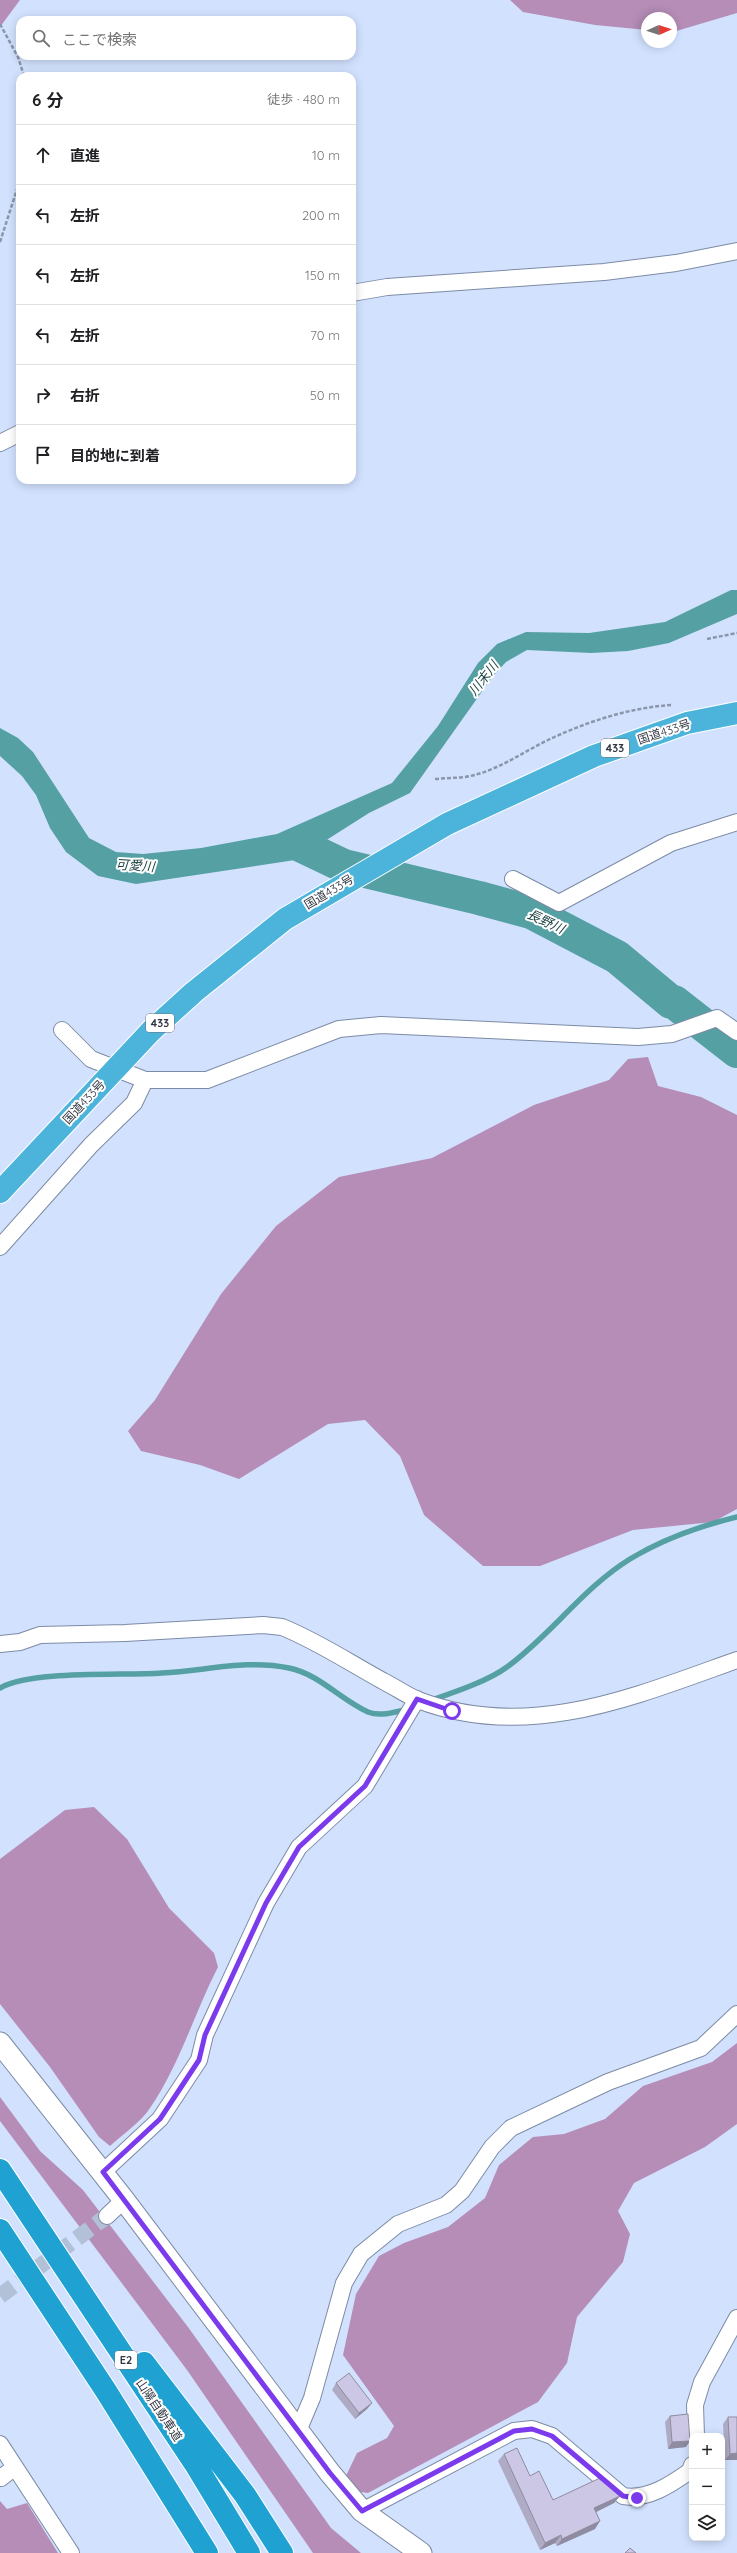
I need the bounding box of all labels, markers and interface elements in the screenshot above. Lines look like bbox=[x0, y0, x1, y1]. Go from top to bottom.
north arrow bbox=[641, 12, 677, 48]
search box bbox=[16, 16, 356, 60]
icon: search bbox=[30, 27, 52, 49]
text: ここで検索 bbox=[62, 30, 137, 49]
text: 6 分 bbox=[32, 89, 63, 110]
text: 徒歩 · 480 m bbox=[267, 91, 340, 107]
icon: ahead bbox=[32, 144, 54, 166]
text: 直進 bbox=[70, 146, 100, 165]
text: 10 m bbox=[312, 147, 340, 163]
icon: left bbox=[32, 204, 54, 226]
text: 左折 bbox=[70, 206, 100, 225]
text: 200 m bbox=[302, 207, 340, 223]
icon: left bbox=[32, 264, 54, 286]
text: 左折 bbox=[70, 266, 100, 285]
text: 150 m bbox=[305, 267, 340, 283]
icon: left bbox=[32, 324, 54, 346]
text: 左折 bbox=[70, 326, 100, 345]
text: 70 m bbox=[310, 327, 340, 343]
icon: right bbox=[32, 384, 54, 406]
text: 右折 bbox=[70, 386, 100, 405]
text: 50 m bbox=[310, 387, 340, 403]
icon: arrive bbox=[32, 444, 54, 466]
text: 目的地に到着 bbox=[70, 446, 160, 465]
water label: 川末川 bbox=[465, 656, 503, 698]
street label: 国道433号 bbox=[635, 716, 692, 747]
road number: 433 bbox=[601, 739, 629, 757]
water label: 可愛川 bbox=[115, 856, 157, 874]
street label: 国道433号 bbox=[301, 871, 356, 912]
water label: 長野川 bbox=[525, 906, 569, 937]
road number: 433 bbox=[146, 1014, 174, 1032]
street label: 国道433号 bbox=[59, 1076, 108, 1127]
route start bbox=[443, 1702, 461, 1720]
road number: E2 bbox=[115, 2351, 137, 2369]
street label: 山陽自動車道 bbox=[133, 2376, 186, 2444]
map controls bbox=[689, 2433, 725, 2541]
button: + bbox=[689, 2433, 725, 2469]
button: − bbox=[689, 2469, 725, 2505]
route end bbox=[628, 2489, 646, 2507]
button: layers bbox=[689, 2505, 725, 2541]

